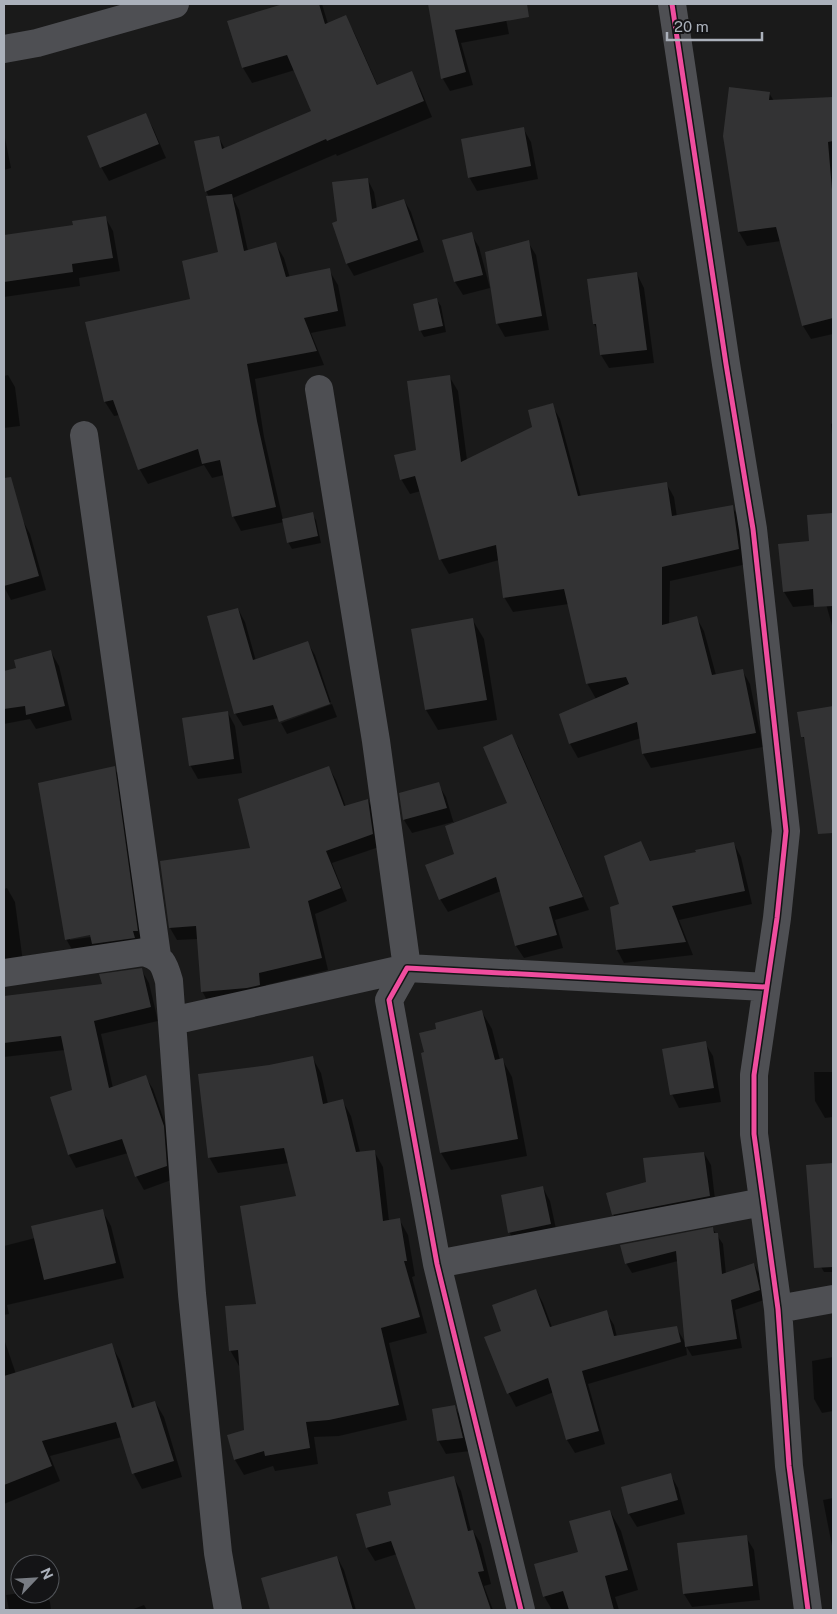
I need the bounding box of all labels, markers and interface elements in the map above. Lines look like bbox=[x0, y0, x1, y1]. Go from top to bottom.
scale bar bbox=[667, 10, 762, 42]
text: 20 m bbox=[674, 18, 709, 35]
north arrow bbox=[10, 1554, 60, 1604]
text: N bbox=[37, 1565, 56, 1582]

